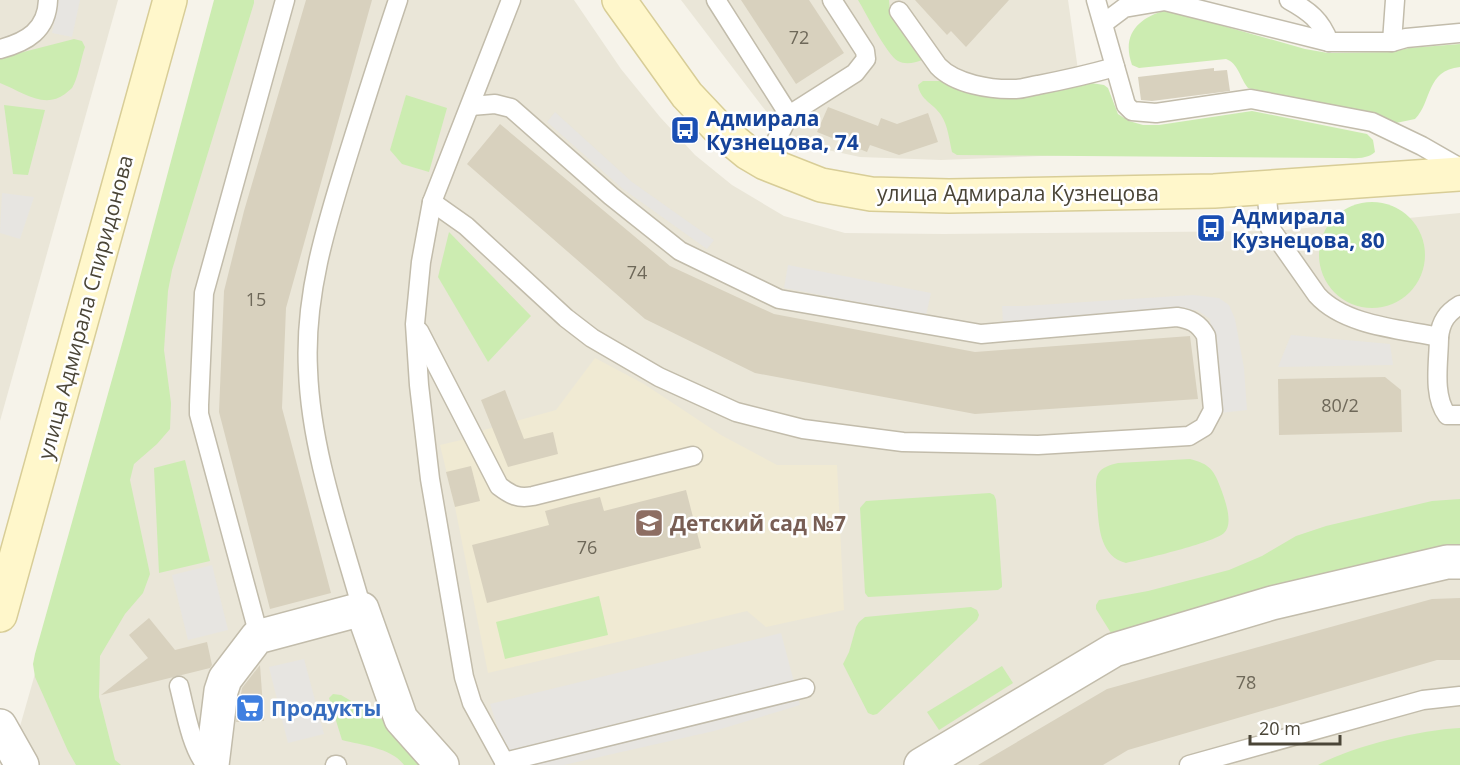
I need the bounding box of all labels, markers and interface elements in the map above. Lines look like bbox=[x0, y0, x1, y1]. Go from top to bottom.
house number: 72 bbox=[789, 25, 809, 49]
place label: Адмирала Кузнецова, 74 bbox=[706, 104, 859, 156]
bus stop icon: Адмирала Кузнецова, 74 bbox=[669, 114, 701, 146]
street label: улица Адмирала Спиридонова bbox=[31, 152, 139, 462]
street label: улица Адмирала Кузнецова bbox=[877, 179, 1159, 207]
place label: Адмирала Кузнецова, 80 bbox=[1232, 202, 1385, 254]
bus stop icon: Адмирала Кузнецова, 80 bbox=[1195, 212, 1227, 244]
house number: 74 bbox=[627, 260, 647, 284]
house number: 15 bbox=[246, 287, 266, 311]
house number: 80/2 bbox=[1321, 393, 1359, 417]
school or university icon: Детский сад №7 bbox=[633, 507, 665, 539]
place label: Детский сад №7 bbox=[670, 509, 846, 537]
house number: 76 bbox=[577, 535, 597, 559]
house number: 78 bbox=[1236, 670, 1256, 694]
supermarket icon: Продукты bbox=[234, 692, 266, 724]
place label: Продукты bbox=[271, 694, 381, 722]
scale bar bbox=[1250, 708, 1340, 746]
text: 20 m bbox=[1259, 716, 1301, 740]

